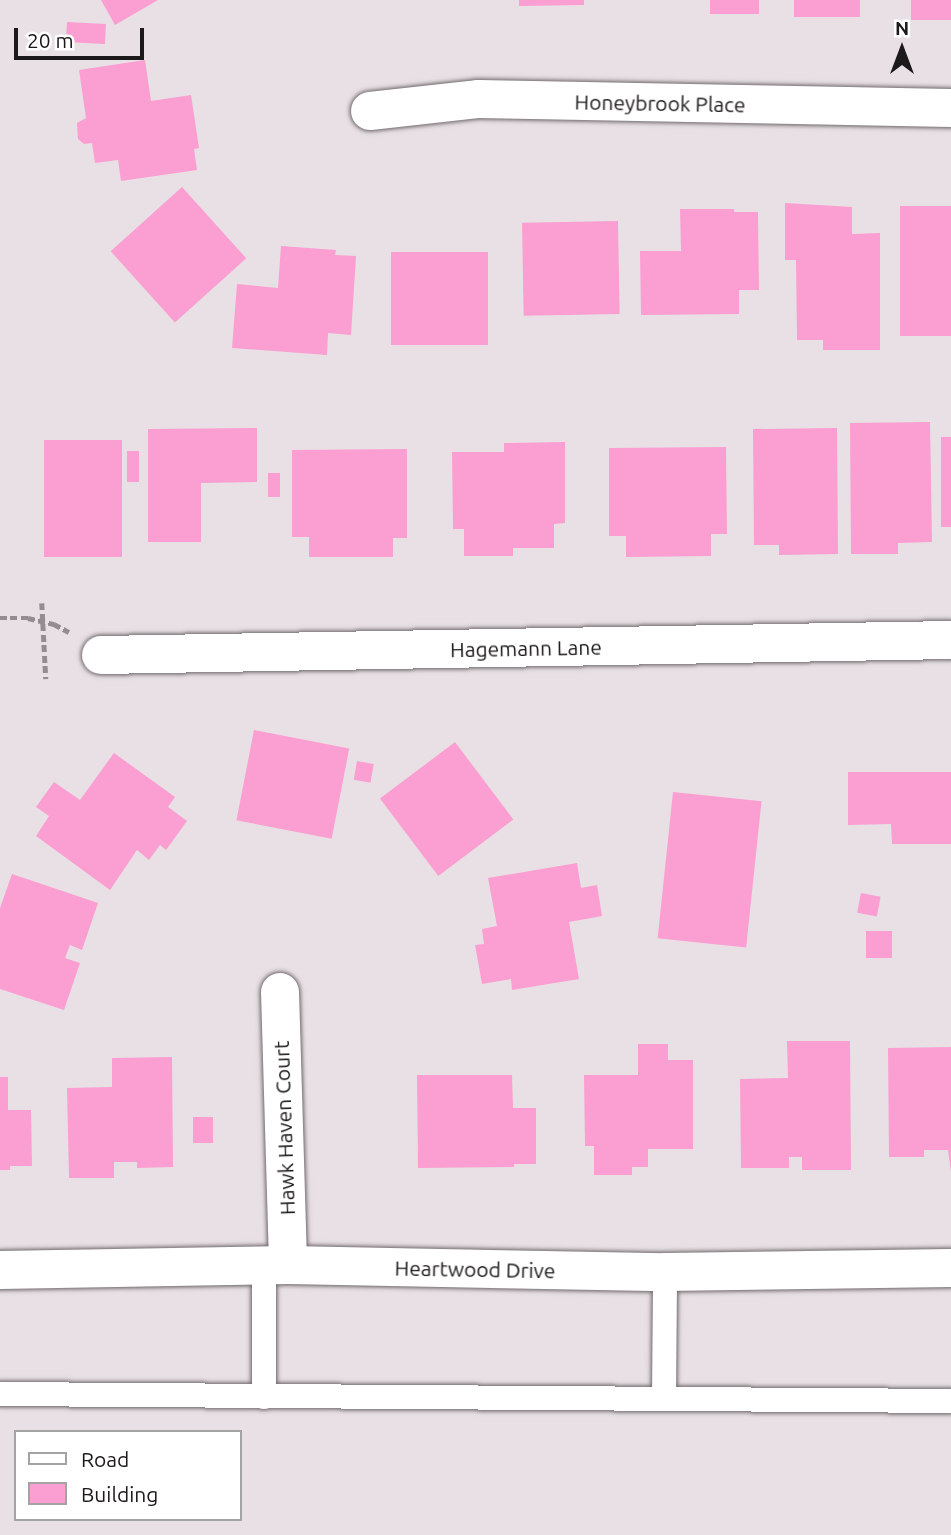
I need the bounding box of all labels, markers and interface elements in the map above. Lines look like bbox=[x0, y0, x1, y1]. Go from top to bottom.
scale bar bbox=[18, 14, 147, 58]
north arrow bbox=[867, 14, 937, 84]
text: N bbox=[895, 17, 909, 39]
text: 20 m bbox=[27, 28, 74, 52]
street label: Honeybrook Place bbox=[574, 89, 746, 117]
street label: Hagemann Lane bbox=[450, 634, 602, 662]
street label: Hawk Haven Court bbox=[268, 1040, 300, 1216]
street label: Heartwood Drive bbox=[394, 1255, 556, 1283]
legend bbox=[14, 1430, 242, 1521]
text: Road bbox=[81, 1447, 129, 1471]
text: Building bbox=[81, 1482, 158, 1506]

